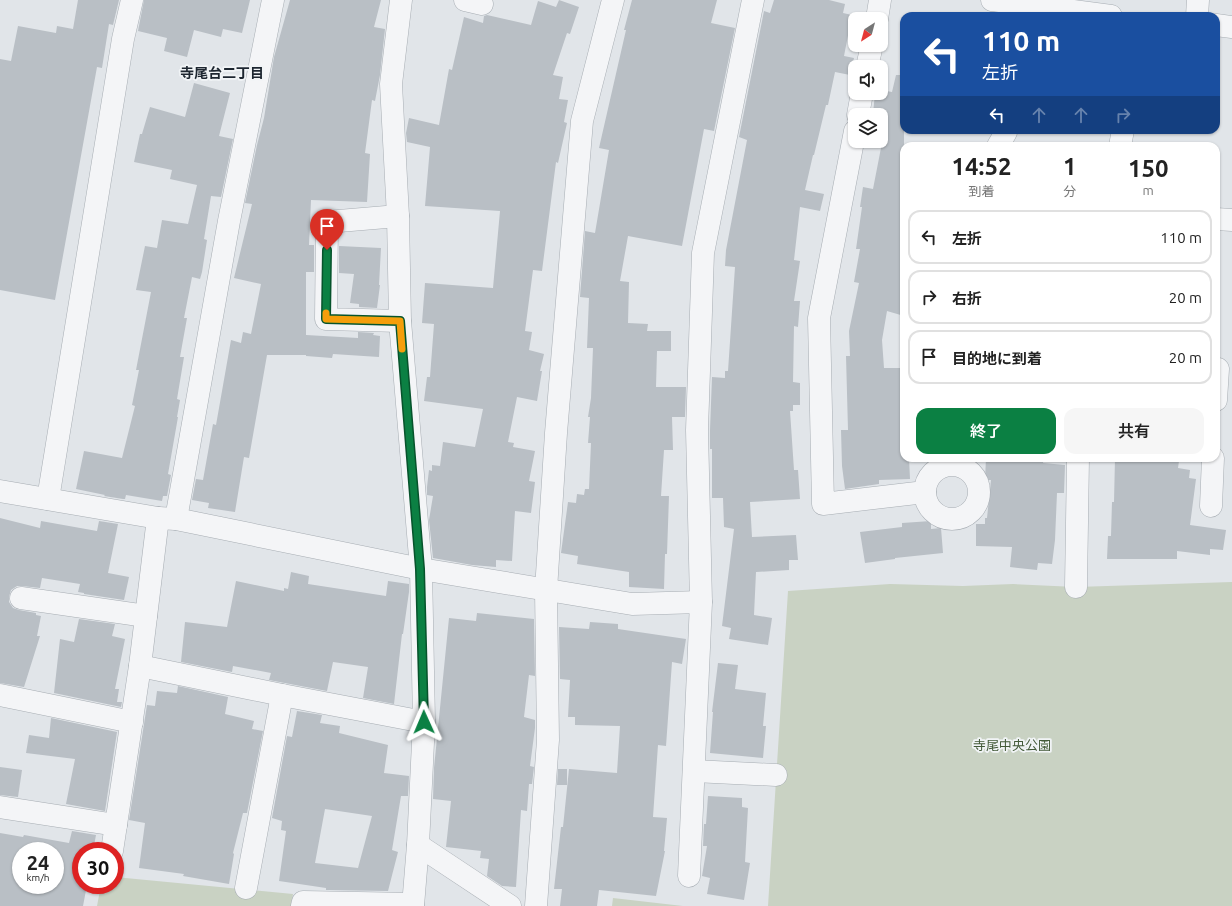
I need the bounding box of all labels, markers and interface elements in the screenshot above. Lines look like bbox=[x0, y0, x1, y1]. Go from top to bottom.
north arrow bbox=[848, 12, 888, 52]
map controls bbox=[848, 12, 888, 148]
text: 110 m bbox=[982, 25, 1060, 56]
icon: left bbox=[916, 28, 968, 80]
button: sound bbox=[848, 60, 888, 100]
text: 左折 bbox=[982, 62, 1018, 82]
district label: 寺尾台二丁目 bbox=[180, 65, 264, 81]
icon: left bbox=[986, 104, 1008, 126]
icon: ahead bbox=[1028, 104, 1050, 126]
icon: ahead bbox=[1070, 104, 1092, 126]
icon: right bbox=[1112, 104, 1134, 126]
button: layers bbox=[848, 108, 888, 148]
text: 14:52 bbox=[951, 153, 1012, 180]
text: 1 bbox=[1063, 153, 1076, 180]
text: 150 bbox=[1128, 155, 1169, 182]
text: m bbox=[1143, 183, 1154, 197]
text: 到着 bbox=[968, 184, 994, 198]
text: 分 bbox=[1063, 184, 1076, 198]
pin bbox=[310, 209, 344, 250]
icon: arrive bbox=[316, 215, 338, 237]
icon: left bbox=[918, 226, 940, 248]
text: 110 m bbox=[1160, 229, 1202, 246]
text: 左折 bbox=[952, 230, 982, 247]
icon: right bbox=[918, 286, 940, 308]
text: 20 m bbox=[1169, 289, 1202, 306]
text: 右折 bbox=[952, 290, 982, 307]
icon: arrive bbox=[918, 346, 940, 368]
text: 20 m bbox=[1169, 349, 1202, 366]
text: 目的地に到着 bbox=[952, 350, 1042, 367]
button: 終了 bbox=[916, 408, 1056, 454]
button: 共有 bbox=[1064, 408, 1204, 454]
position arrow bbox=[403, 701, 445, 743]
park label: 寺尾中央公園 bbox=[973, 738, 1051, 752]
speed limit sign: 30 bbox=[72, 842, 124, 894]
text: 24 bbox=[27, 851, 49, 874]
text: km/h bbox=[26, 872, 50, 883]

